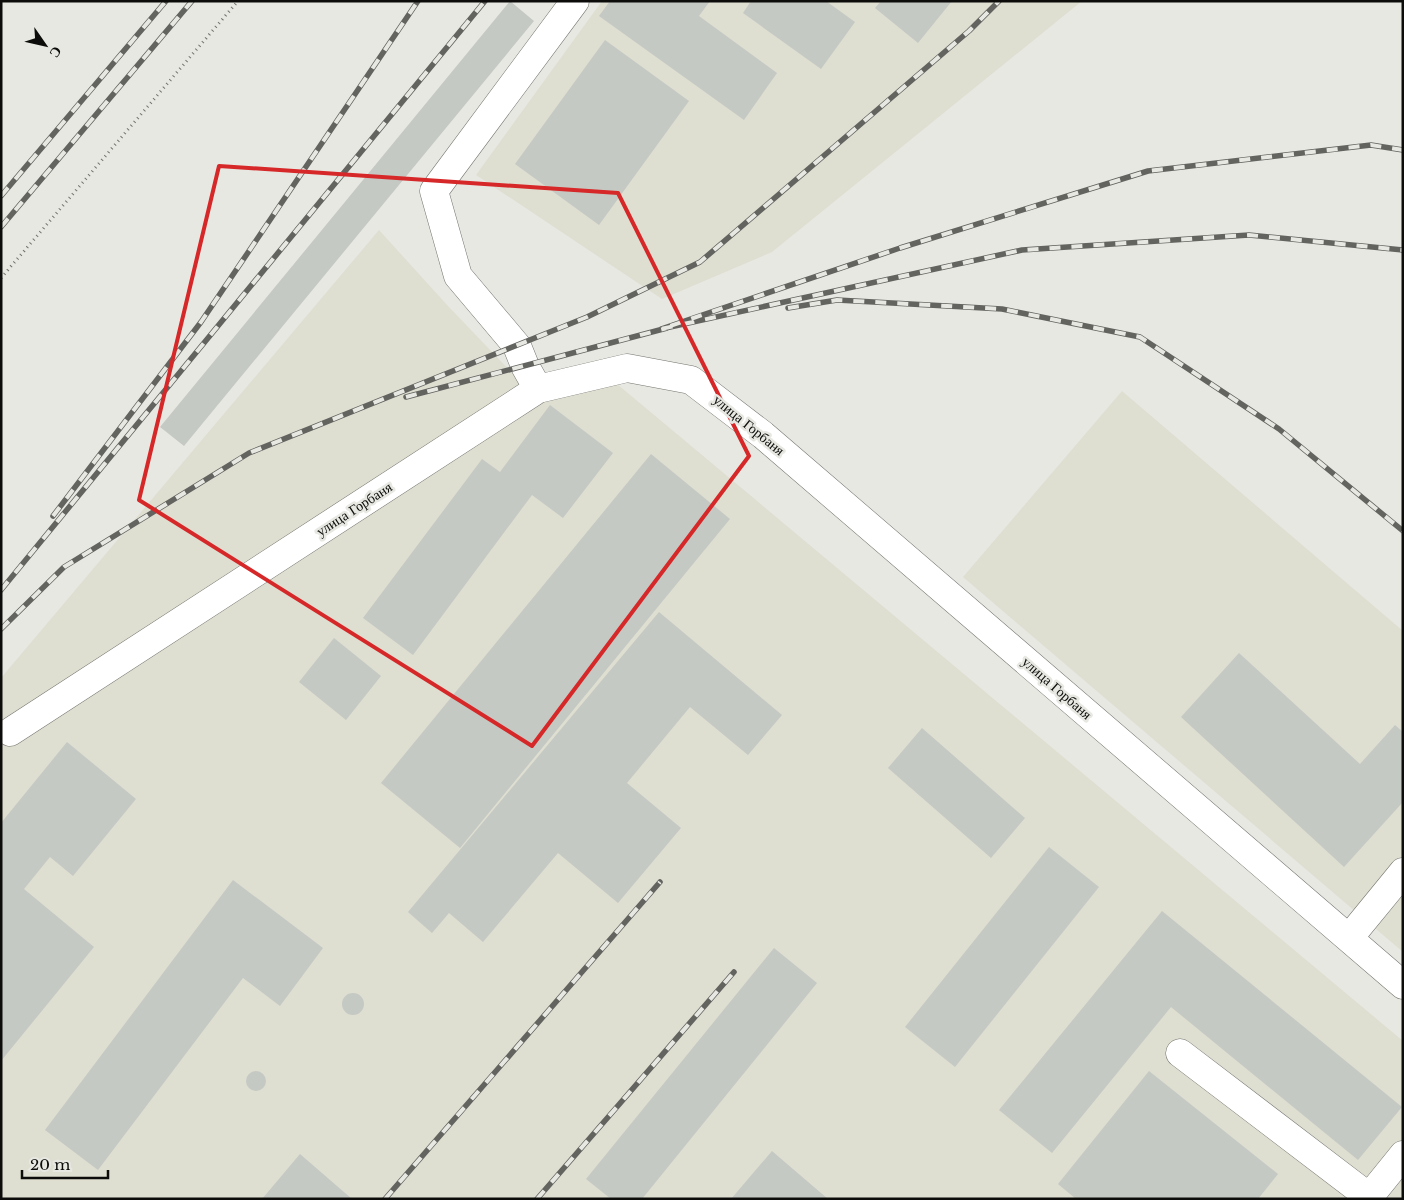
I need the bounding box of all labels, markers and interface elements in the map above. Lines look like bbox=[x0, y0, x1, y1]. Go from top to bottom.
north arrow bbox=[20, 20, 70, 70]
text: С bbox=[45, 43, 66, 61]
street label: улица Горбаня bbox=[710, 391, 789, 460]
street label: улица Горбаня bbox=[313, 478, 396, 540]
street label: улица Горбаня bbox=[1018, 653, 1096, 724]
scale bar bbox=[22, 1148, 109, 1180]
text: 20 m bbox=[30, 1155, 70, 1174]

